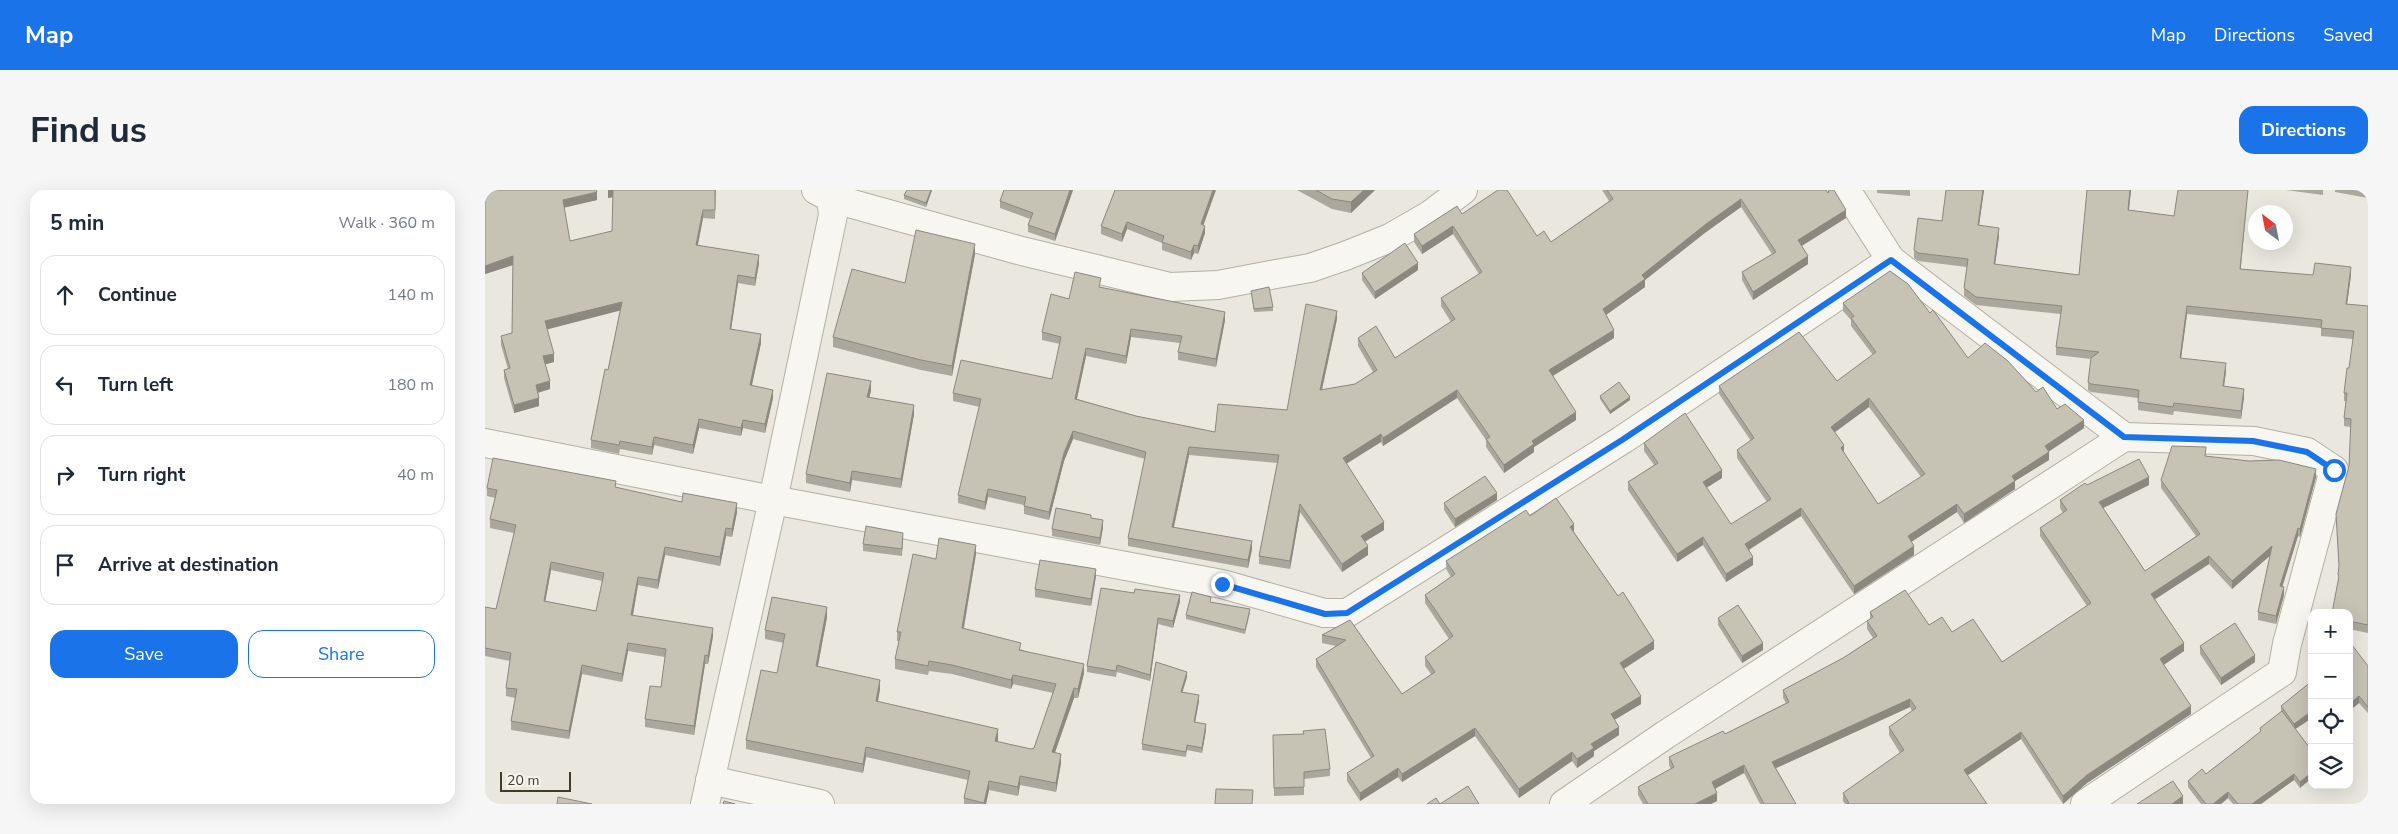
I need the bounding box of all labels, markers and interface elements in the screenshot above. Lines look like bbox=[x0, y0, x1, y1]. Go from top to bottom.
text: Map bbox=[25, 19, 73, 51]
text: Map bbox=[2151, 23, 2186, 47]
text: Directions bbox=[2214, 23, 2295, 47]
text: Saved bbox=[2323, 23, 2373, 47]
button: Directions bbox=[2239, 106, 2368, 154]
text: Find us bbox=[30, 107, 147, 154]
north arrow bbox=[2248, 205, 2293, 250]
text: 5 min bbox=[50, 209, 104, 237]
text: Walk · 360 m bbox=[339, 212, 435, 234]
icon: ahead bbox=[51, 281, 79, 309]
text: Continue bbox=[98, 282, 177, 308]
text: 140 m bbox=[387, 284, 434, 306]
icon: left bbox=[51, 371, 79, 399]
text: Turn left bbox=[98, 372, 173, 398]
text: 180 m bbox=[387, 374, 434, 396]
route start bbox=[2323, 459, 2346, 482]
icon: right bbox=[51, 461, 79, 489]
text: Turn right bbox=[98, 462, 185, 488]
text: 40 m bbox=[397, 464, 434, 486]
icon: arrive bbox=[51, 551, 79, 579]
text: Arrive at destination bbox=[98, 552, 279, 578]
route end bbox=[1211, 573, 1234, 596]
map controls bbox=[2308, 609, 2353, 789]
button: + bbox=[2308, 609, 2353, 654]
button: Save bbox=[50, 630, 238, 678]
button: Share bbox=[248, 630, 435, 678]
button: − bbox=[2308, 654, 2353, 699]
button: locate bbox=[2308, 699, 2353, 744]
button: layers bbox=[2308, 744, 2353, 789]
scale bar bbox=[500, 769, 571, 792]
text: 20 m bbox=[507, 771, 539, 790]

